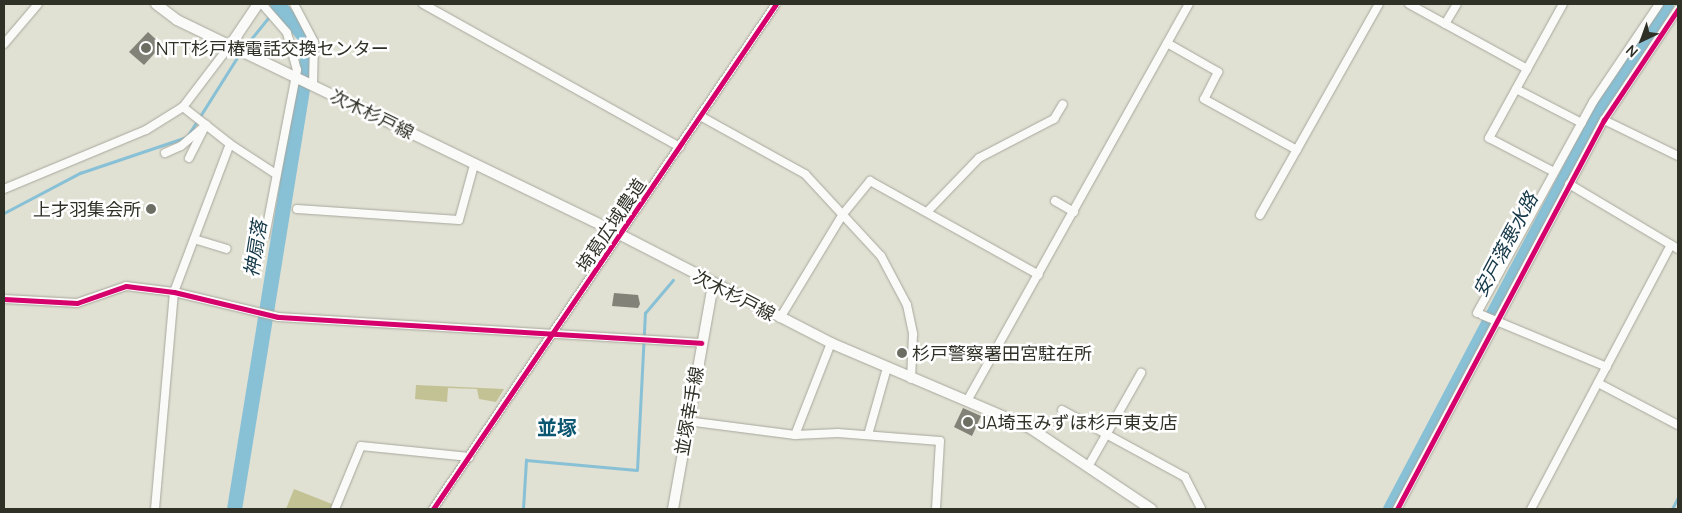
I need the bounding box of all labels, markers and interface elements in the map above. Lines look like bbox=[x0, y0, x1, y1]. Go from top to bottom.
north arrow bbox=[1617, 15, 1667, 65]
place label: NTT杉戸椿電話交換センター bbox=[156, 37, 389, 59]
text: N bbox=[1622, 41, 1642, 62]
marker: NTT杉戸椿電話交換センター bbox=[140, 42, 152, 54]
street label: 次木杉戸線 bbox=[327, 85, 417, 143]
street label: 埼葛広域農道 bbox=[572, 174, 650, 276]
water label: 安戸落悪水路 bbox=[1469, 189, 1543, 301]
place label: 上才羽集会所 bbox=[33, 198, 141, 220]
marker: 上才羽集会所 bbox=[145, 203, 157, 215]
water label: 神扇落 bbox=[240, 219, 272, 279]
street label: 次木杉戸線 bbox=[689, 265, 779, 325]
place label: 杉戸警察署田宮駐在所 bbox=[912, 342, 1092, 364]
marker: 杉戸警察署田宮駐在所 bbox=[896, 347, 908, 359]
street label: 並塚幸手線 bbox=[671, 365, 707, 457]
place label: JA埼玉みずほ杉戸東支店 bbox=[978, 411, 1177, 433]
district label: 並塚 bbox=[537, 415, 577, 439]
marker: JA埼玉みずほ杉戸東支店 bbox=[962, 416, 974, 428]

